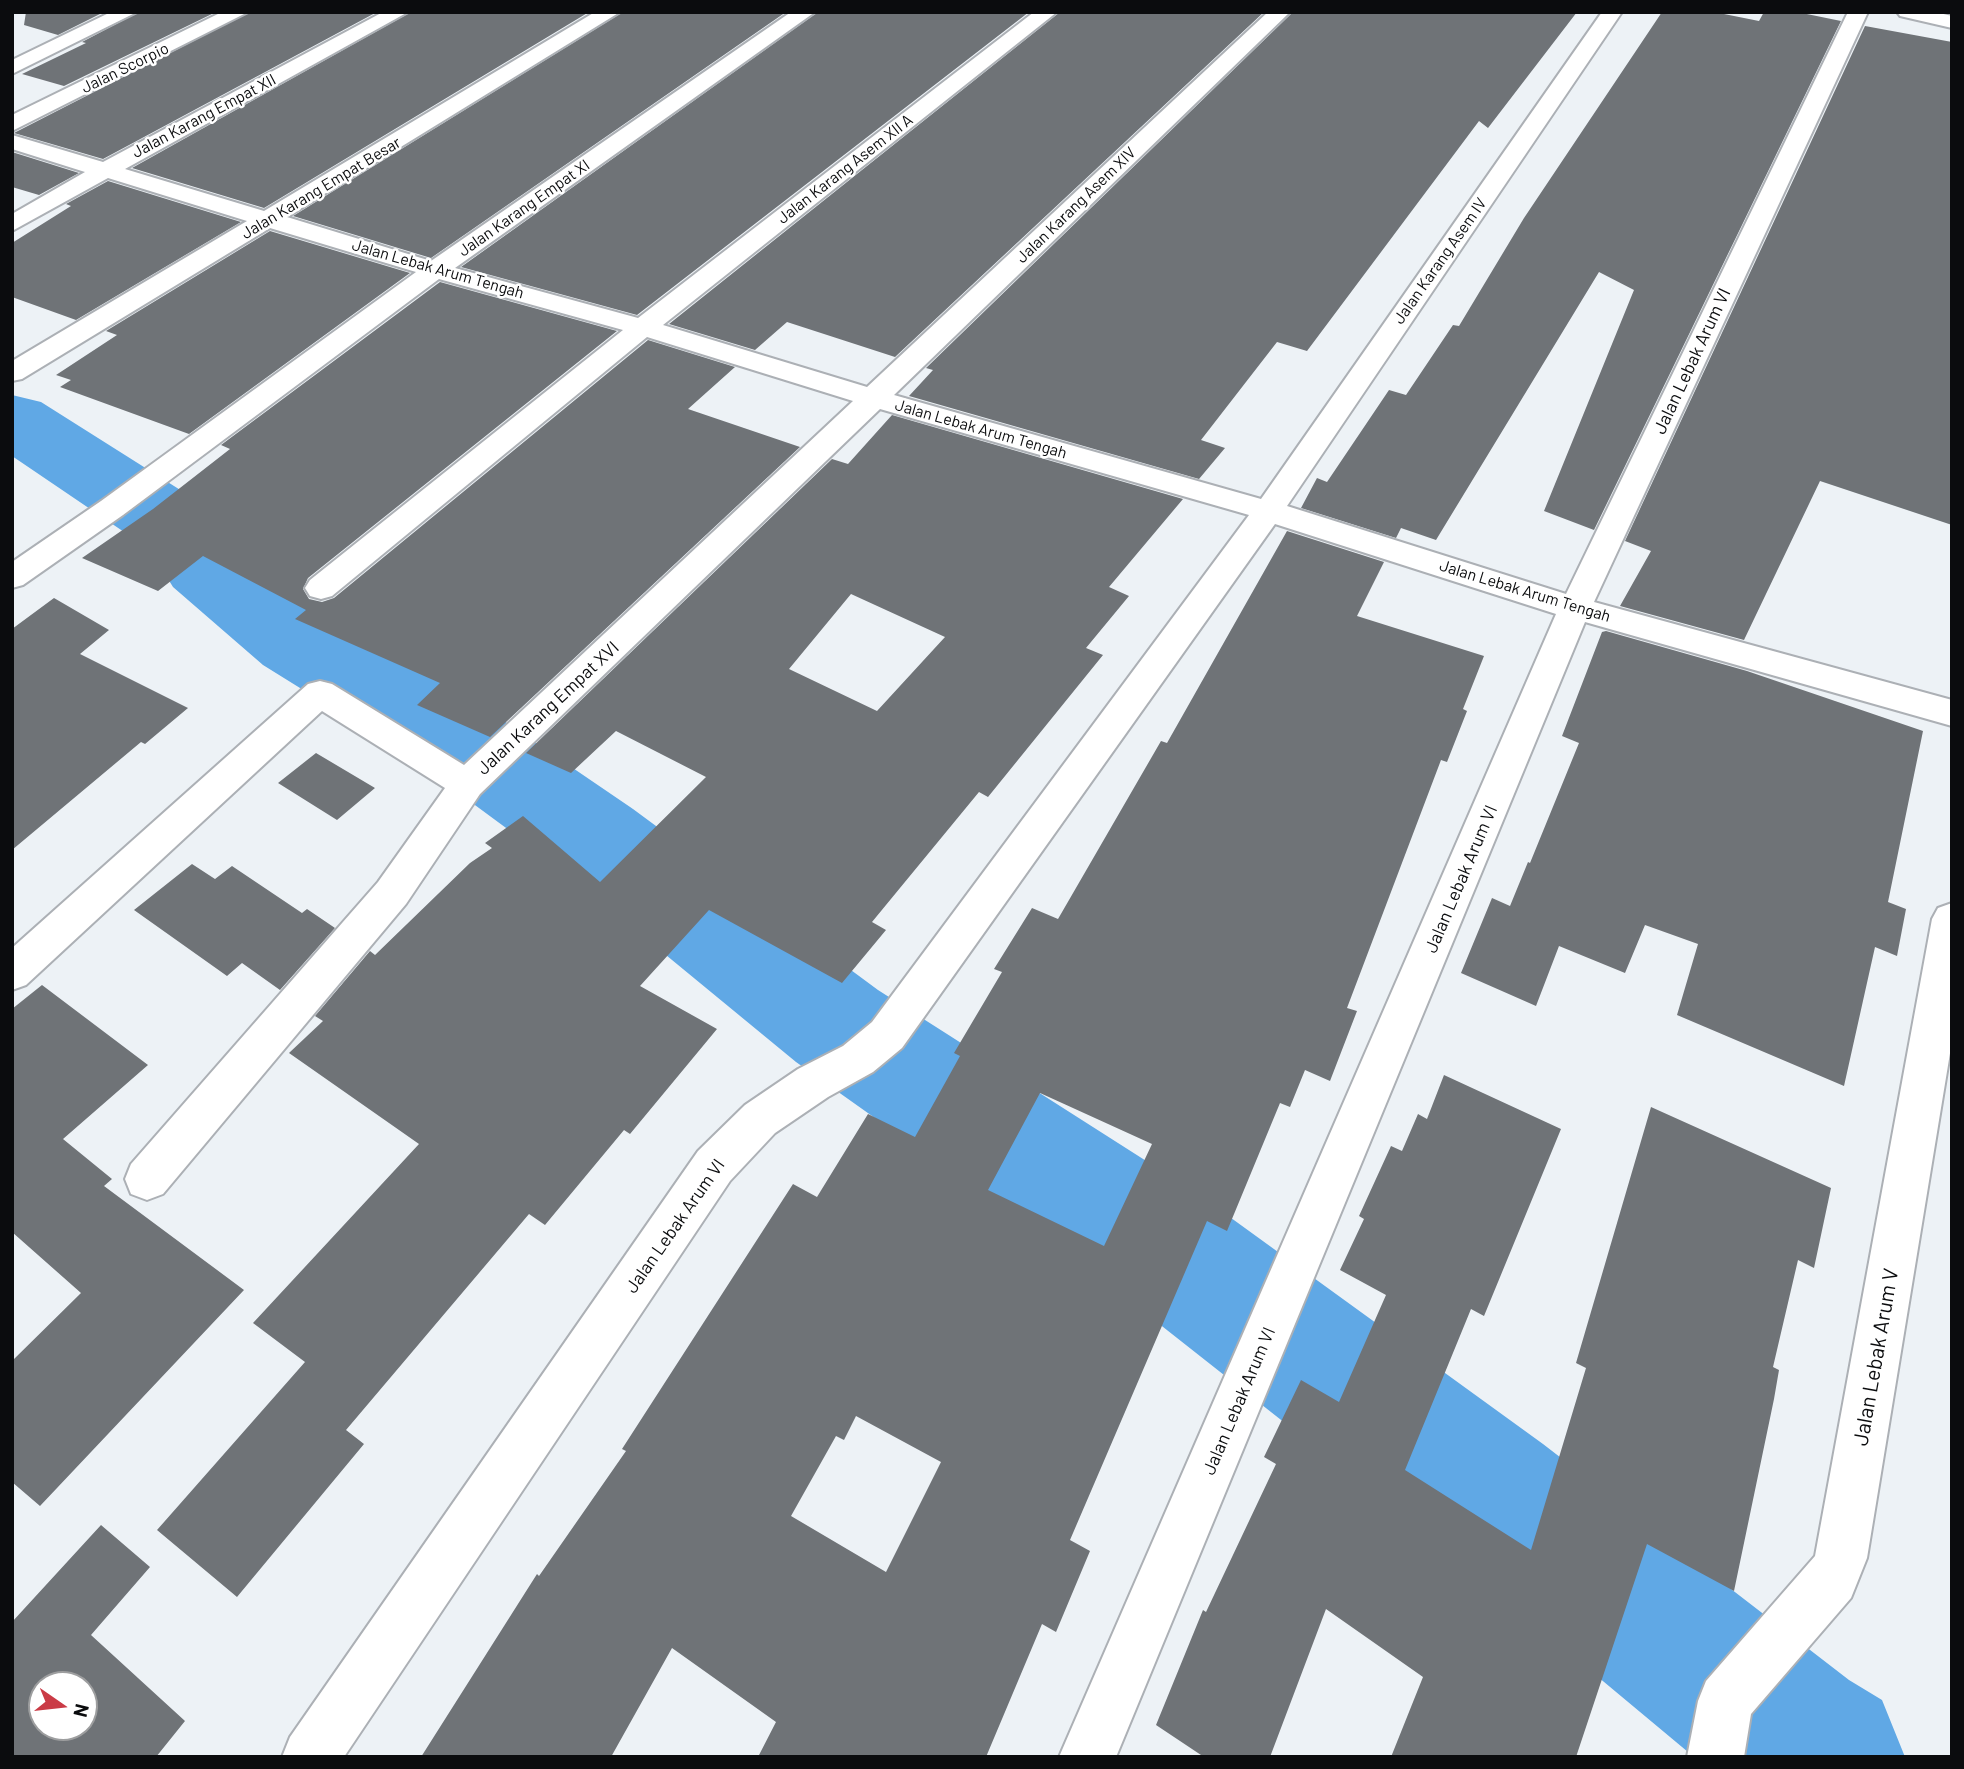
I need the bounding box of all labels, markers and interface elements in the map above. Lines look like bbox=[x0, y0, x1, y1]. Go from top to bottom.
street label: Jalan Scorpio bbox=[78, 39, 172, 97]
street label: Jalan Karang Empat XII bbox=[129, 70, 279, 162]
street label: Jalan Karang Asem XII A bbox=[774, 110, 916, 228]
street label: Jalan Karang Empat Besar bbox=[238, 133, 404, 243]
street label: Jalan Karang Asem XIV bbox=[1012, 143, 1140, 267]
street label: Jalan Karang Empat XI bbox=[455, 155, 593, 261]
street label: Jalan Karang Asem IV bbox=[1389, 194, 1491, 328]
street label: Jalan Lebak Arum Tengah bbox=[350, 235, 526, 303]
street label: Jalan Lebak Arum VI bbox=[1649, 285, 1735, 437]
street label: Jalan Lebak Arum Tengah bbox=[893, 395, 1069, 463]
street label: Jalan Lebak Arum Tengah bbox=[1437, 556, 1613, 626]
street label: Jalan Karang Empat XVI bbox=[473, 637, 623, 779]
street label: Jalan Lebak Arum VI bbox=[1420, 802, 1502, 956]
street label: Jalan Lebak Arum VI bbox=[621, 1155, 729, 1297]
street label: Jalan Lebak Arum V bbox=[1848, 1266, 1904, 1448]
street label: Jalan Lebak Arum VI bbox=[1198, 1324, 1280, 1478]
north arrow bbox=[28, 1671, 98, 1741]
text: N bbox=[69, 1702, 95, 1720]

